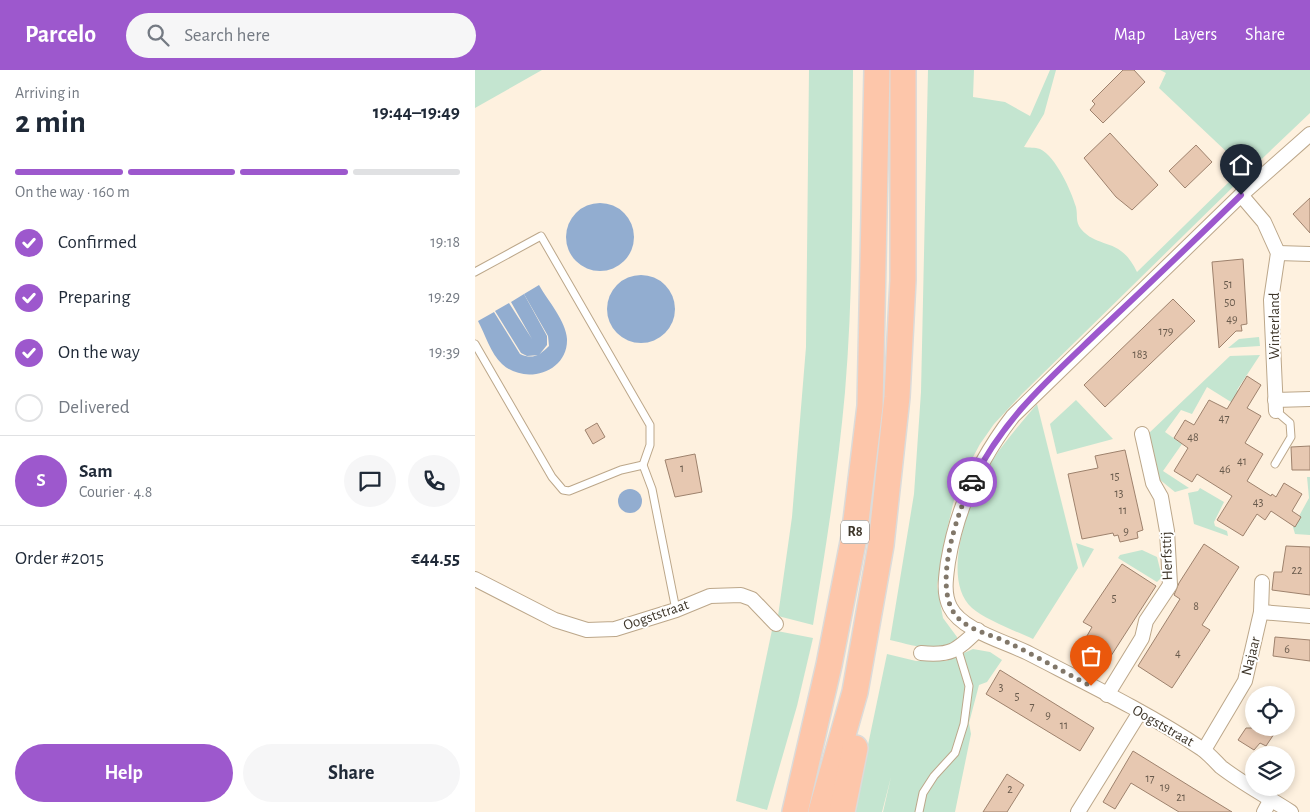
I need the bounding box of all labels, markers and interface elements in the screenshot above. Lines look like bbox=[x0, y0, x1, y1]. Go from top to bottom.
search box bbox=[126, 13, 476, 58]
icon: search bbox=[144, 21, 172, 49]
text: Parcelo bbox=[25, 23, 96, 47]
text: Search here bbox=[184, 26, 270, 45]
text: Map bbox=[1114, 26, 1145, 44]
text: Layers bbox=[1173, 26, 1217, 44]
text: Share bbox=[1245, 26, 1285, 44]
text: Arriving in bbox=[15, 85, 80, 101]
text: 19:44–19:49 bbox=[373, 103, 460, 122]
text: 2 min bbox=[15, 106, 86, 138]
pin bbox=[1220, 144, 1262, 195]
icon: home bbox=[1227, 151, 1255, 179]
text: On the way · 160 m bbox=[15, 184, 130, 200]
icon: check bbox=[15, 229, 43, 257]
text: Confirmed bbox=[58, 233, 137, 252]
text: 19:18 bbox=[430, 234, 460, 250]
house number: 51 bbox=[1223, 278, 1233, 290]
icon: check bbox=[15, 284, 43, 312]
text: Preparing bbox=[58, 288, 131, 307]
text: 19:29 bbox=[429, 289, 460, 305]
street label: Winterland bbox=[1267, 292, 1282, 360]
house number: 50 bbox=[1224, 296, 1236, 308]
house number: 49 bbox=[1226, 313, 1238, 325]
house number: 179 bbox=[1159, 325, 1174, 337]
icon: check bbox=[15, 339, 43, 367]
text: On the way bbox=[58, 343, 140, 362]
text: 19:39 bbox=[429, 344, 460, 360]
house number: 183 bbox=[1133, 348, 1147, 360]
text: Delivered bbox=[58, 398, 130, 417]
house number: 47 bbox=[1219, 412, 1229, 424]
house number: 48 bbox=[1187, 431, 1199, 443]
button: chat bbox=[344, 455, 396, 507]
button: phone bbox=[408, 455, 460, 507]
house number: 41 bbox=[1237, 455, 1247, 467]
courier bbox=[947, 457, 997, 507]
text: Sam bbox=[79, 462, 113, 481]
house number: 1 bbox=[680, 462, 684, 474]
house number: 46 bbox=[1219, 463, 1231, 475]
icon: car bbox=[958, 468, 986, 496]
house number: 15 bbox=[1110, 470, 1120, 482]
text: S bbox=[36, 471, 46, 490]
text: Courier · 4.8 bbox=[79, 484, 152, 500]
house number: 13 bbox=[1114, 487, 1124, 499]
house number: 43 bbox=[1253, 496, 1263, 508]
house number: 11 bbox=[1119, 504, 1127, 516]
road number: R8 bbox=[841, 521, 869, 544]
house number: 9 bbox=[1123, 525, 1129, 537]
street label: Herfsttij bbox=[1159, 531, 1175, 581]
text: Order #2015 bbox=[15, 549, 104, 568]
text: €44.55 bbox=[411, 549, 460, 568]
house number: 22 bbox=[1292, 564, 1303, 576]
house number: 5 bbox=[1111, 592, 1117, 604]
street label: Oogststraat bbox=[621, 597, 691, 633]
house number: 8 bbox=[1193, 600, 1199, 612]
pin bbox=[1070, 635, 1112, 686]
street label: Najaar bbox=[1239, 635, 1263, 677]
icon: bag bbox=[1077, 642, 1105, 670]
house number: 6 bbox=[1284, 643, 1290, 655]
house number: 4 bbox=[1175, 647, 1181, 659]
house number: 3 bbox=[999, 681, 1004, 693]
map controls bbox=[1245, 686, 1295, 796]
button: locate bbox=[1245, 686, 1295, 736]
house number: 5 bbox=[1014, 690, 1020, 702]
house number: 7 bbox=[1029, 700, 1035, 712]
street label: Oogststraat bbox=[1130, 702, 1196, 750]
house number: 9 bbox=[1045, 709, 1051, 721]
house number: 11 bbox=[1060, 719, 1068, 731]
button: Help bbox=[15, 744, 233, 802]
button: Share bbox=[243, 744, 460, 802]
button: layers bbox=[1245, 746, 1295, 796]
house number: 17 bbox=[1145, 772, 1155, 784]
house number: 19 bbox=[1160, 781, 1170, 793]
house number: 2 bbox=[1007, 783, 1013, 795]
house number: 21 bbox=[1176, 791, 1186, 803]

